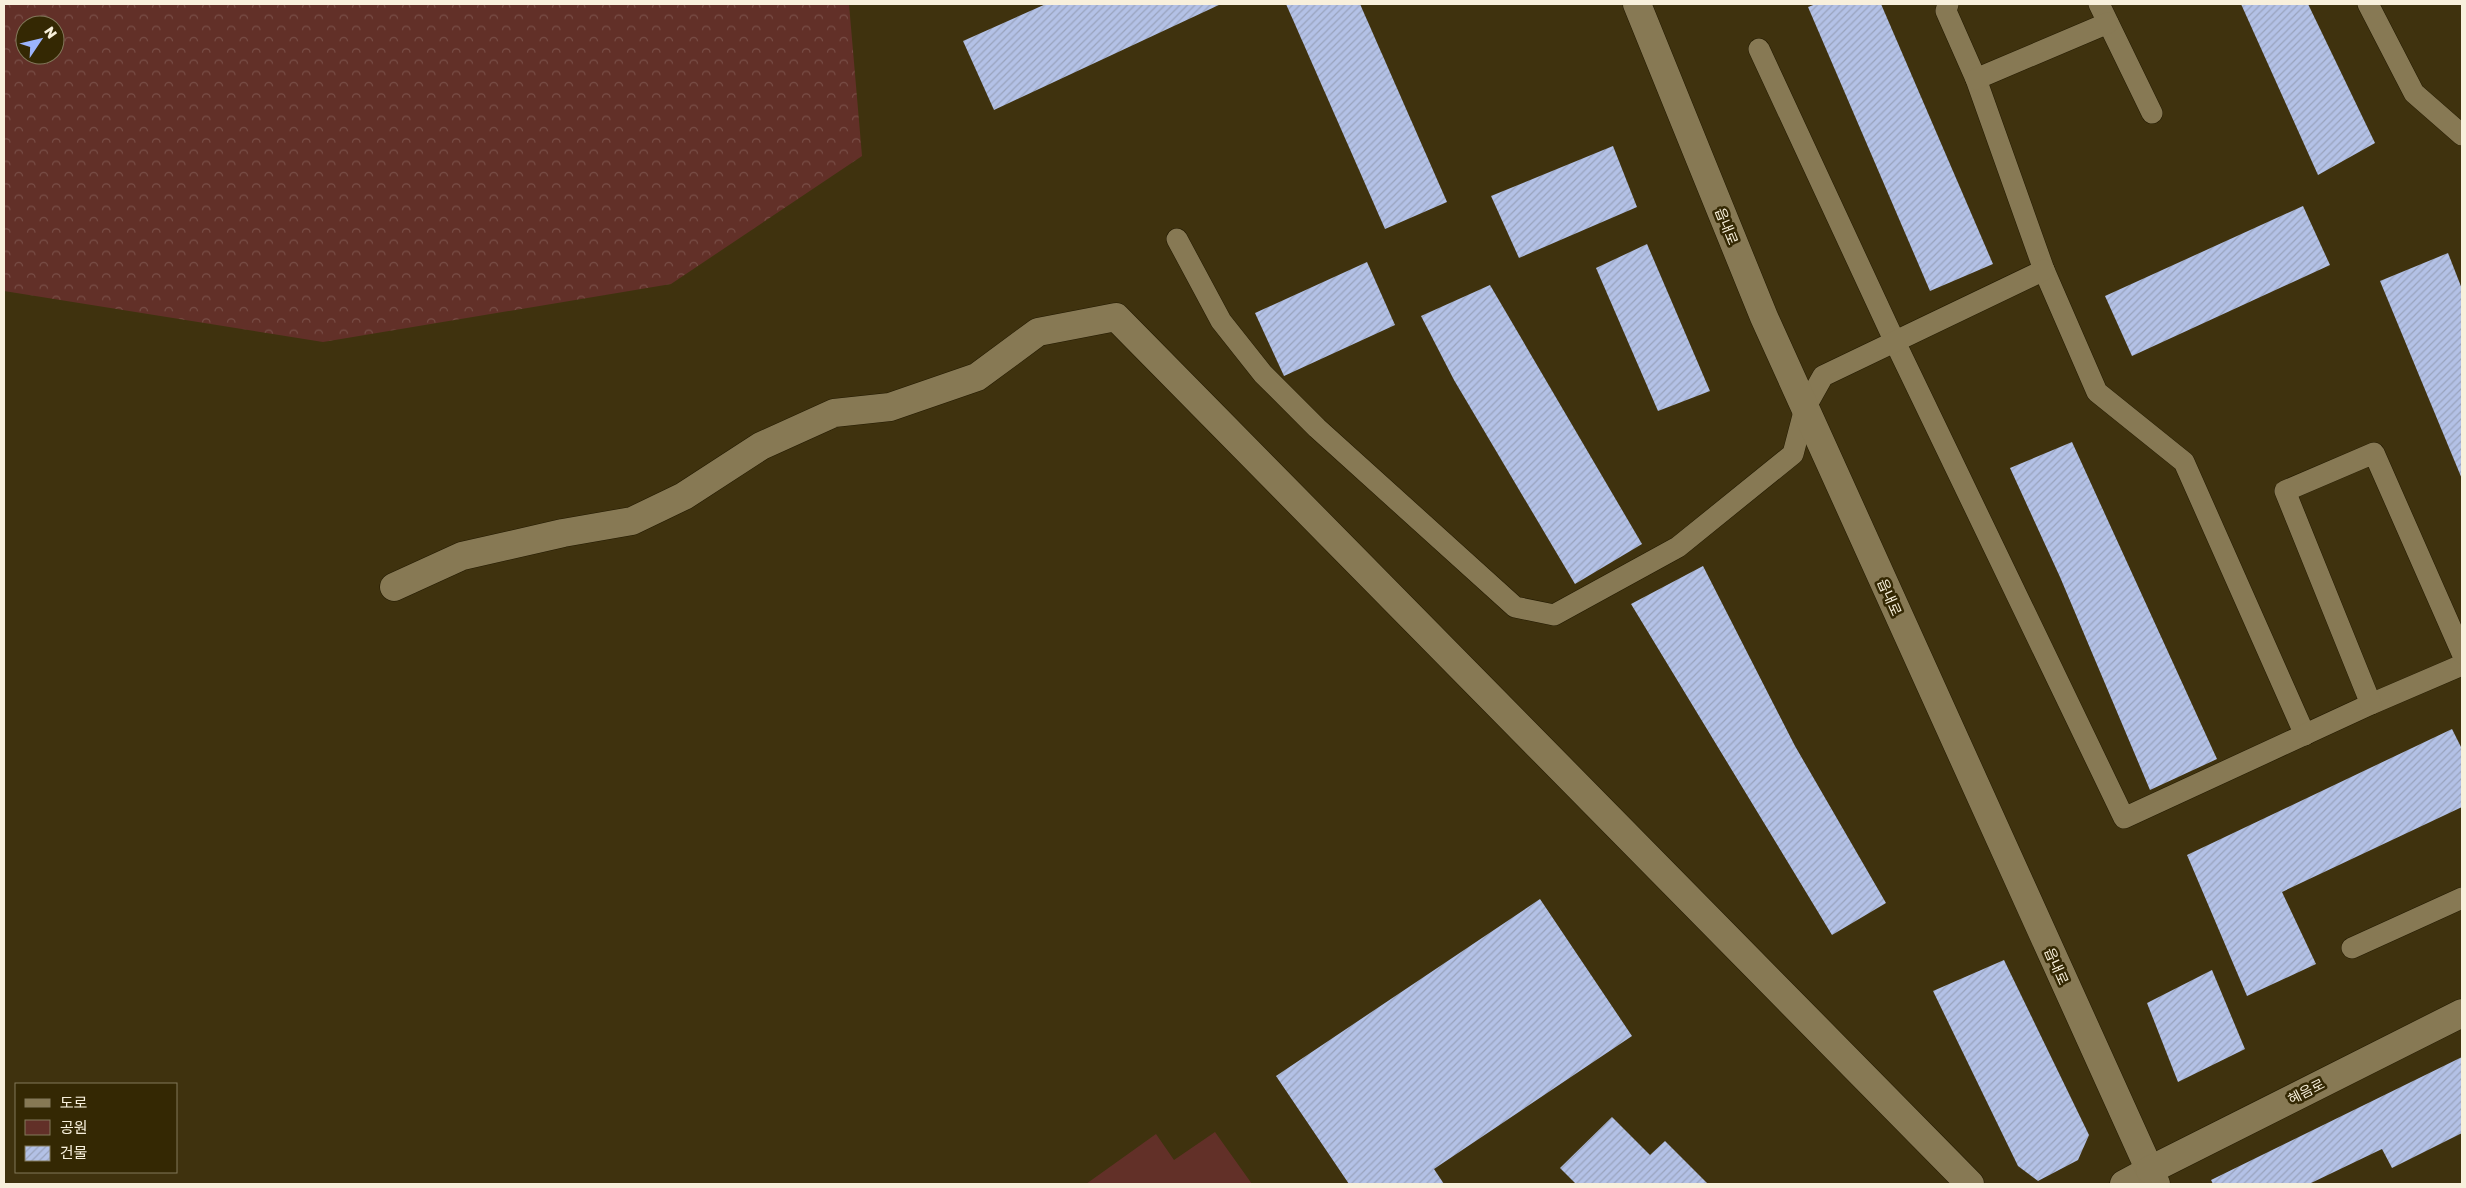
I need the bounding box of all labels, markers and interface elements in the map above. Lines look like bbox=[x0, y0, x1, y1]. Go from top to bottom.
north arrow bbox=[15, 15, 65, 65]
text: N bbox=[41, 23, 61, 41]
street label: 읍내로 bbox=[1712, 205, 1742, 247]
street label: 읍내로 bbox=[1874, 576, 1906, 618]
street label: 읍내로 bbox=[2041, 945, 2073, 987]
street label: 혜음로 bbox=[2285, 1075, 2327, 1107]
legend bbox=[15, 1083, 178, 1173]
text: 도로 bbox=[60, 1093, 88, 1111]
text: 공원 bbox=[60, 1118, 88, 1136]
text: 건물 bbox=[60, 1143, 88, 1161]

